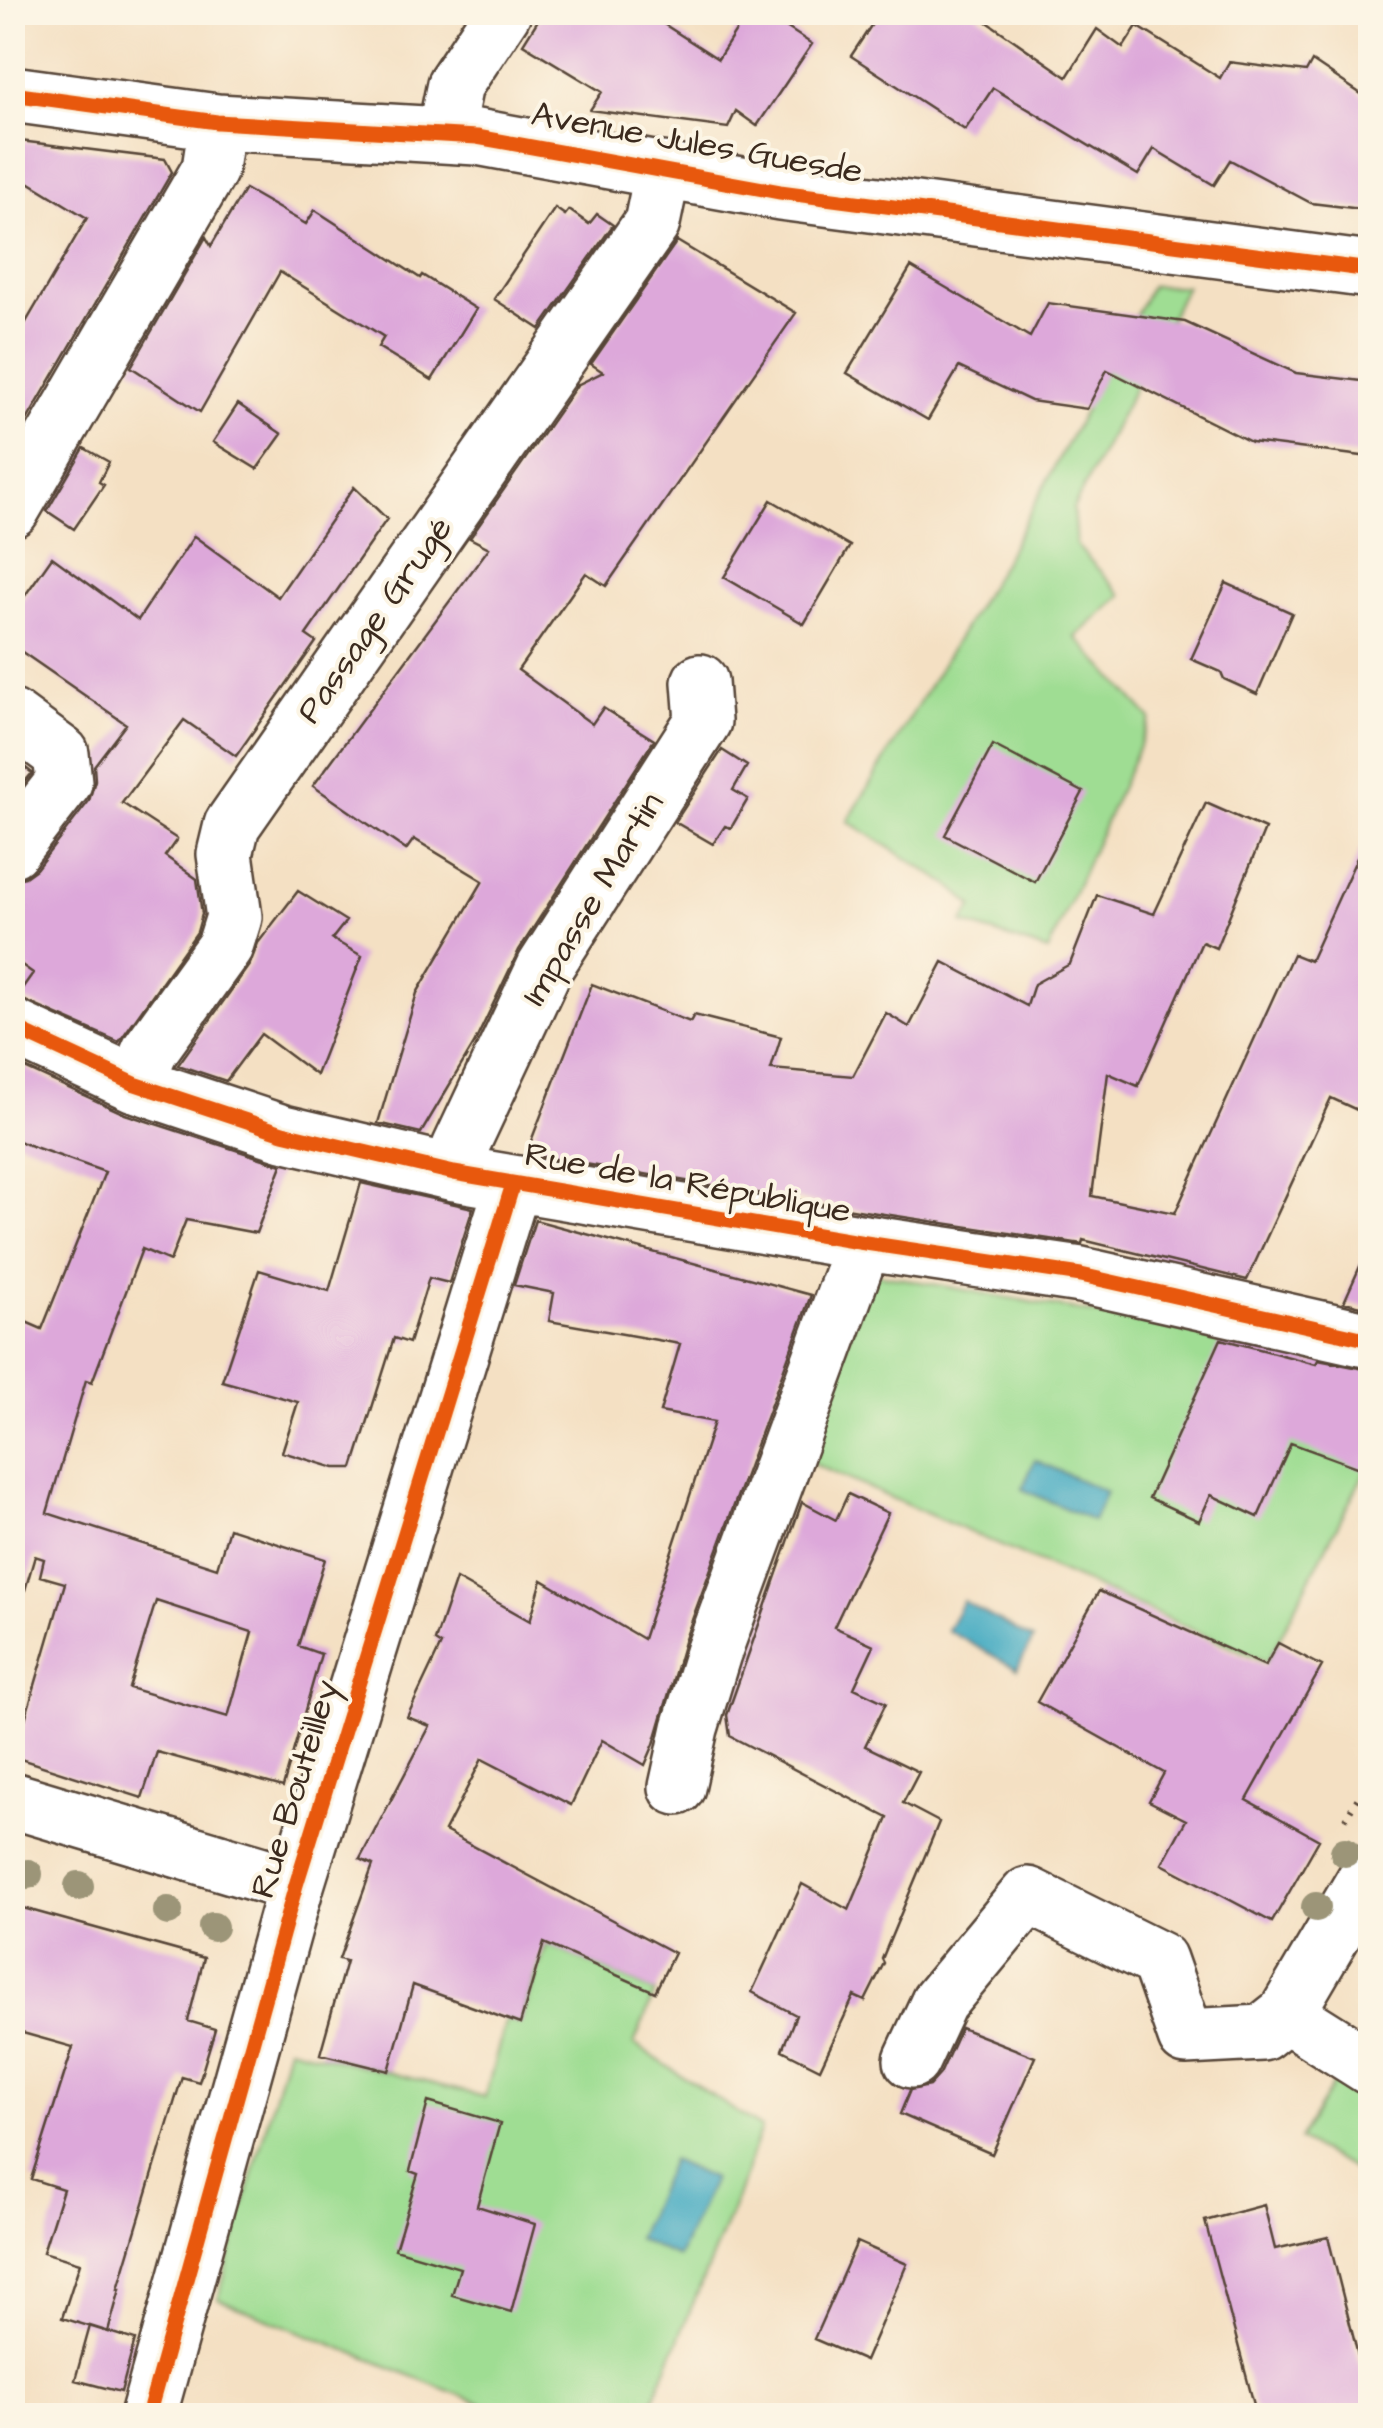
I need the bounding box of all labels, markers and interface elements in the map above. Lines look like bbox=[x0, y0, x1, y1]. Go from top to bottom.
street label: Avenue Jules Guesde bbox=[528, 90, 866, 196]
street label: Passage Grugé bbox=[285, 507, 466, 734]
street label: Impasse Martin bbox=[510, 783, 676, 1015]
street label: Rue de la République bbox=[521, 1130, 855, 1236]
street label: Rue Bouteilley bbox=[239, 1674, 352, 1904]

